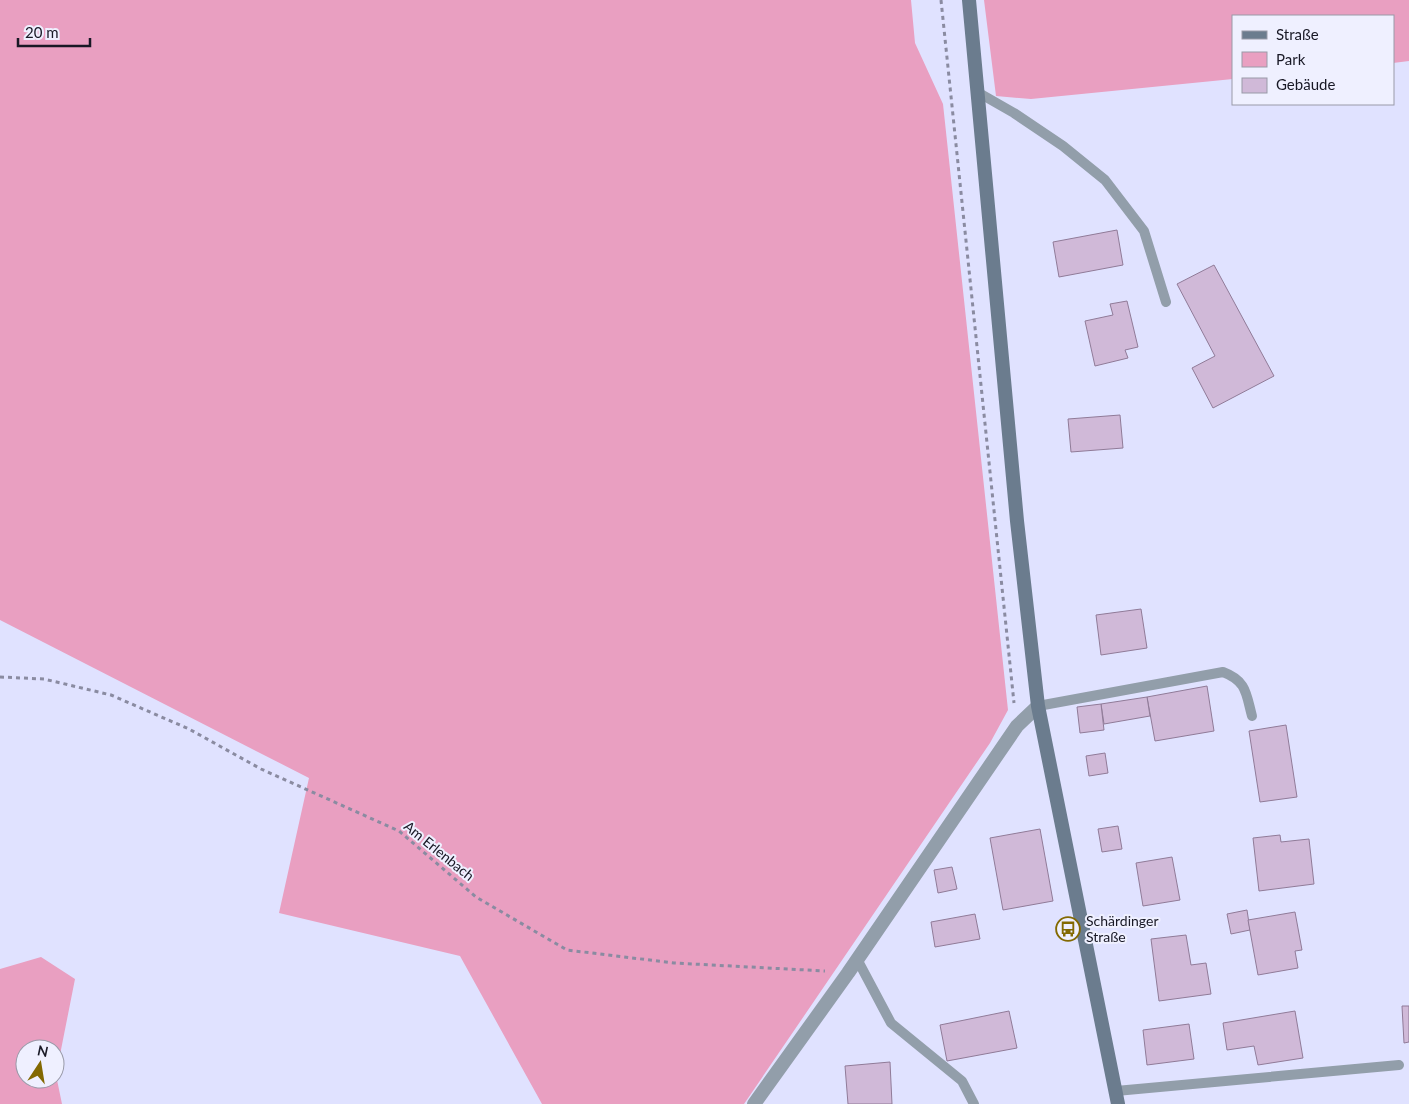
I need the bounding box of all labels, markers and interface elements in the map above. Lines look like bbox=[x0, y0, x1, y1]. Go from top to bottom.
scale bar bbox=[18, 15, 90, 47]
legend bbox=[1232, 15, 1394, 105]
text: 20 m bbox=[25, 23, 59, 41]
text: Straße bbox=[1276, 25, 1319, 43]
text: Park bbox=[1276, 50, 1306, 68]
text: Gebäude bbox=[1276, 75, 1335, 93]
street label: Am Erlenbach bbox=[401, 817, 478, 884]
place label: Schärdinger Straße bbox=[1086, 912, 1159, 945]
bus stop icon: Schärdinger Straße bbox=[1055, 916, 1081, 942]
north arrow bbox=[15, 1039, 65, 1089]
text: N bbox=[36, 1041, 50, 1060]

